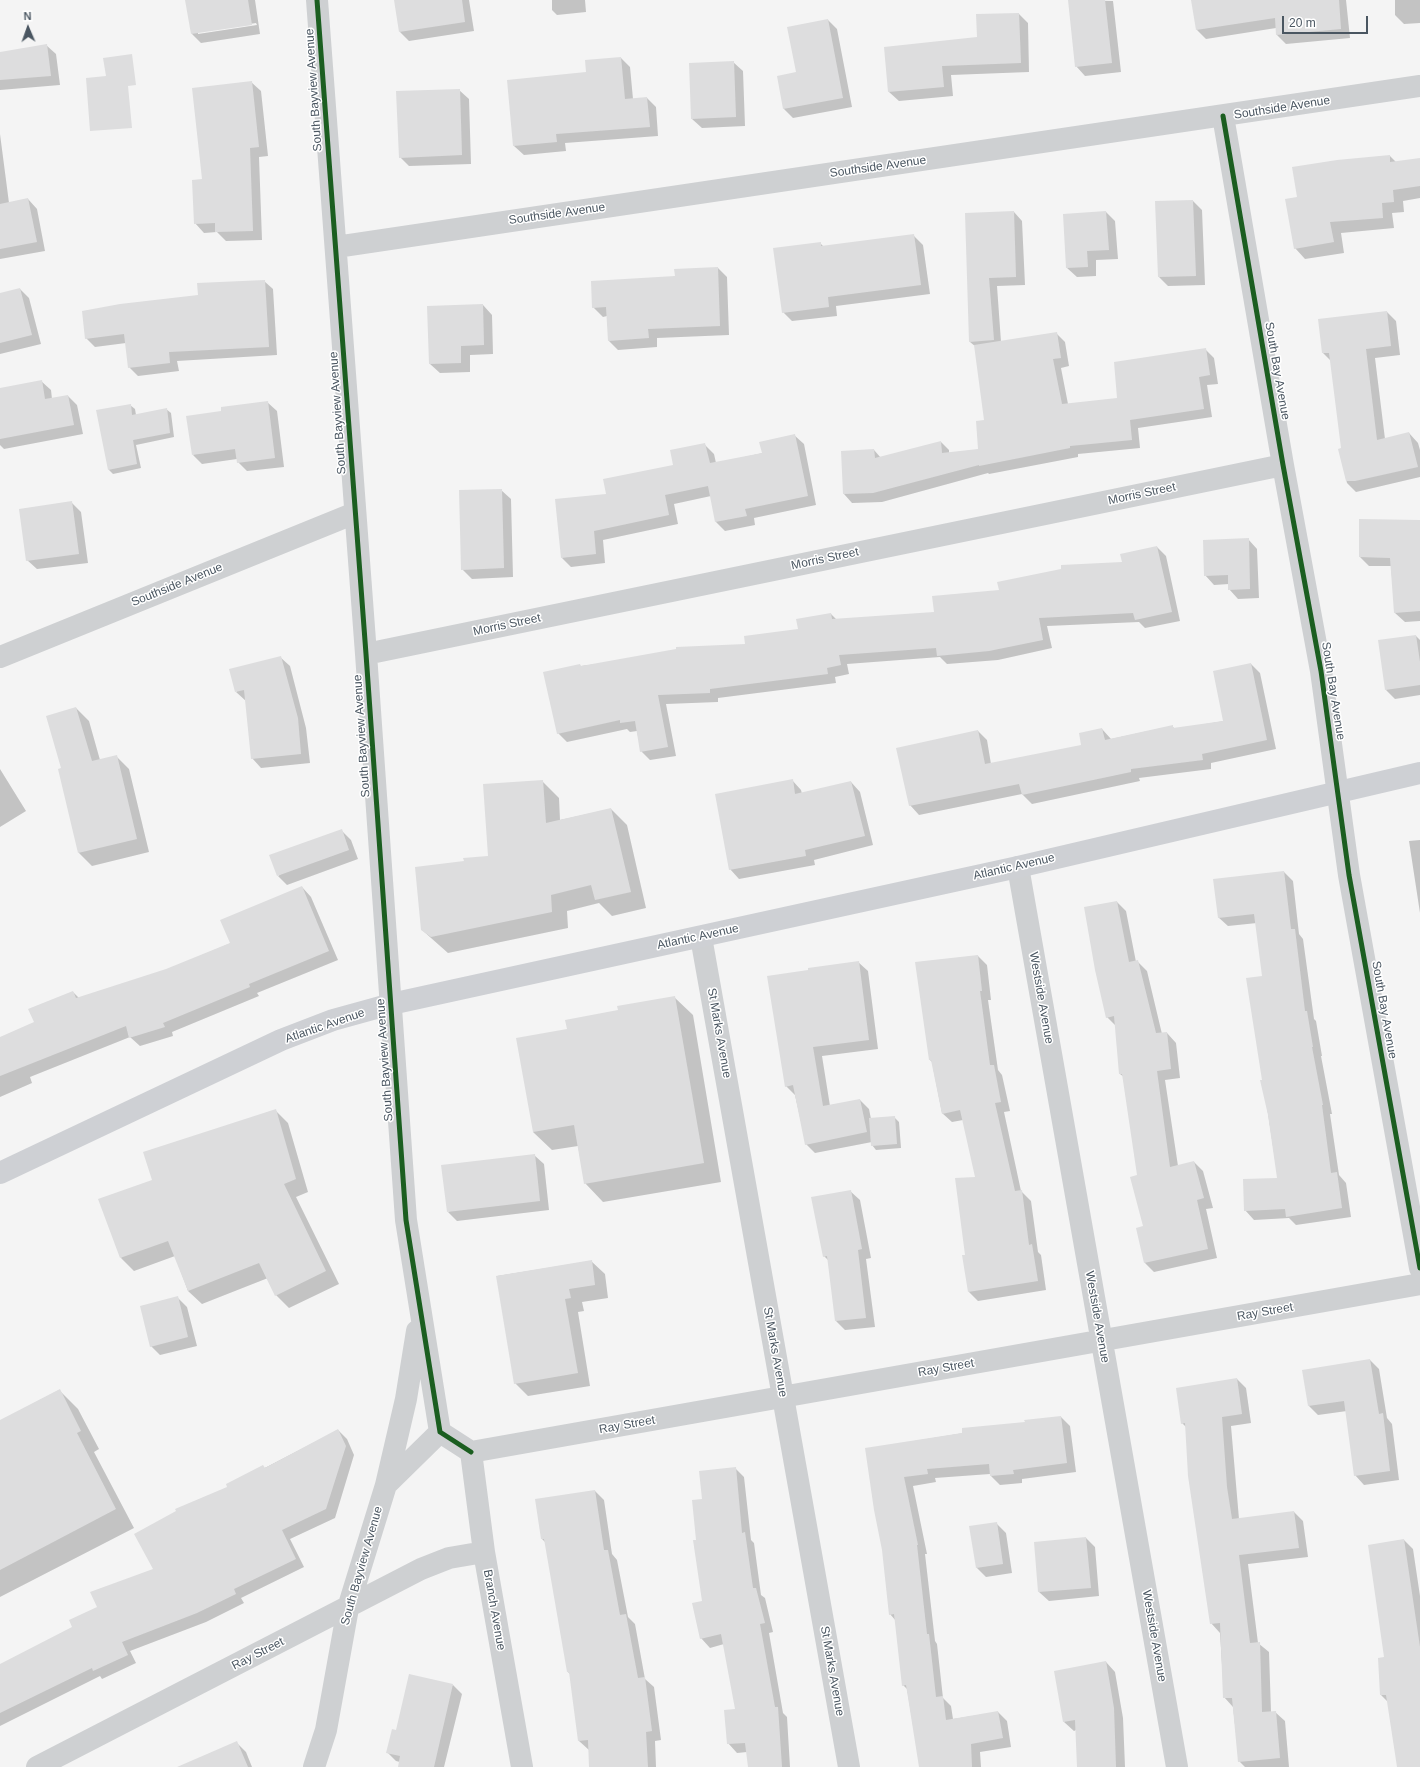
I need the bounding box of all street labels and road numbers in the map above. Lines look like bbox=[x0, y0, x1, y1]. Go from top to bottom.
street label: South Bayview Avenue bbox=[303, 28, 325, 152]
street label: Southside Avenue bbox=[1233, 93, 1331, 123]
street label: Southside Avenue bbox=[829, 153, 927, 181]
street label: Southside Avenue bbox=[508, 200, 606, 228]
street label: South Bay Avenue bbox=[1261, 321, 1293, 421]
street label: South Bayview Avenue bbox=[327, 351, 349, 475]
street label: Morris Street bbox=[1107, 480, 1177, 508]
street label: Morris Street bbox=[790, 545, 860, 573]
street label: Southside Avenue bbox=[129, 560, 225, 610]
street label: Morris Street bbox=[472, 611, 542, 639]
street label: South Bay Avenue bbox=[1318, 641, 1348, 741]
street label: South Bayview Avenue bbox=[351, 674, 373, 798]
street label: Atlantic Avenue bbox=[972, 851, 1056, 883]
street label: Atlantic Avenue bbox=[656, 921, 740, 953]
street label: Westside Avenue bbox=[1026, 951, 1056, 1045]
street label: South Bay Avenue bbox=[1368, 960, 1400, 1060]
street label: St Marks Avenue bbox=[704, 987, 734, 1079]
street label: South Bayview Avenue bbox=[374, 998, 396, 1122]
street label: Atlantic Avenue bbox=[283, 1006, 367, 1046]
street label: Westside Avenue bbox=[1082, 1270, 1112, 1364]
street label: Ray Street bbox=[1236, 1300, 1294, 1324]
street label: St Marks Avenue bbox=[760, 1306, 790, 1398]
street label: Ray Street bbox=[917, 1356, 975, 1380]
street label: Ray Street bbox=[598, 1413, 656, 1437]
street label: South Bayview Avenue bbox=[338, 1505, 386, 1627]
street label: Branch Avenue bbox=[480, 1568, 508, 1652]
street label: Westside Avenue bbox=[1139, 1589, 1169, 1683]
street label: St Marks Avenue bbox=[817, 1625, 847, 1717]
street label: Ray Street bbox=[229, 1635, 287, 1673]

